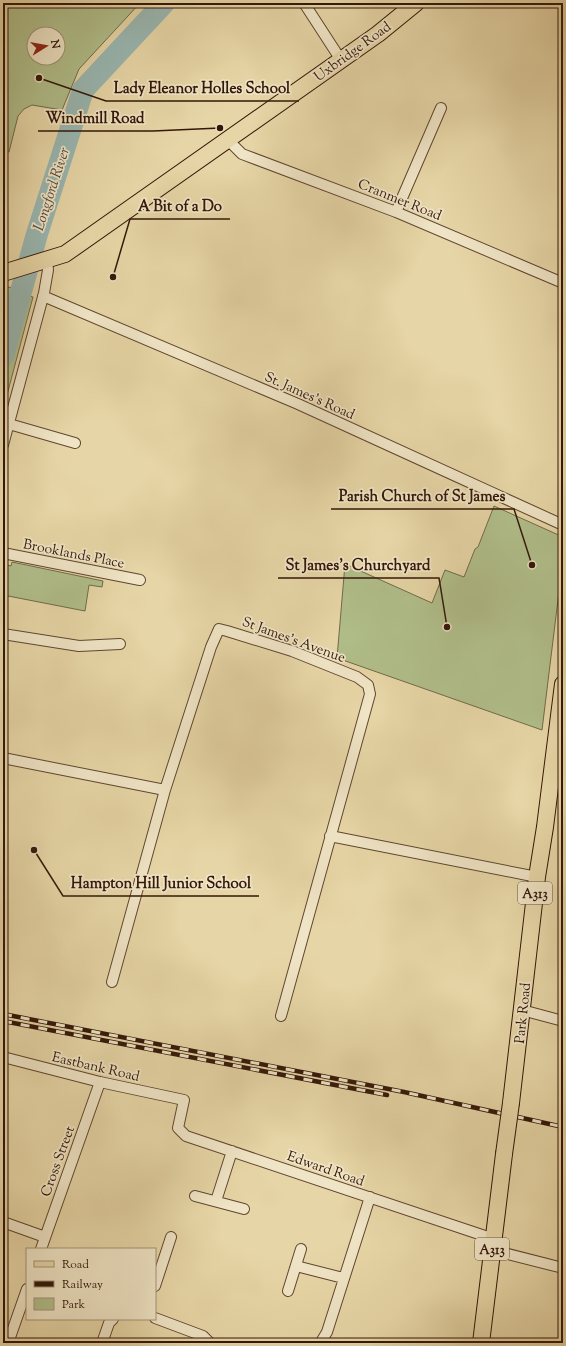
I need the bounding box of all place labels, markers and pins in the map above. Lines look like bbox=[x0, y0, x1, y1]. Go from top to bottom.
callout: Lady Eleanor Holles School bbox=[106, 74, 299, 101]
callout: Windmill Road bbox=[38, 104, 153, 131]
callout: A Bit of a Do bbox=[130, 192, 230, 219]
callout: Parish Church of St James bbox=[331, 482, 514, 509]
callout: St James's Churchyard bbox=[278, 551, 439, 578]
callout: Hampton Hill Junior School bbox=[63, 869, 259, 896]

